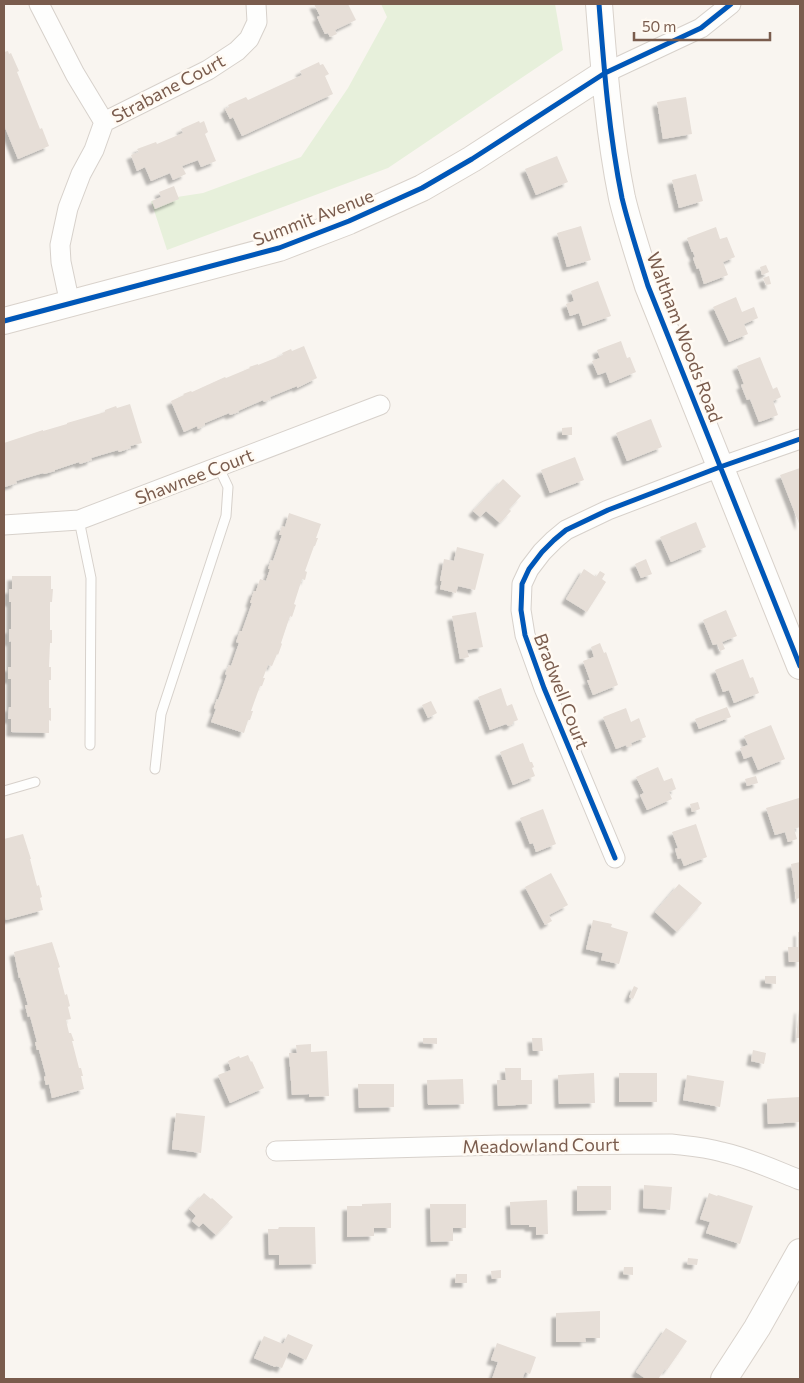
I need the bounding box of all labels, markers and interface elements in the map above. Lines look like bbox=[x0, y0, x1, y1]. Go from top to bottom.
scale bar bbox=[634, 10, 770, 42]
text: 50 m bbox=[642, 17, 676, 35]
street label: Strabane Court bbox=[108, 49, 228, 127]
street label: Summit Avenue bbox=[250, 184, 376, 250]
street label: Waltham Woods Road bbox=[642, 249, 728, 425]
street label: Shawnee Court bbox=[132, 443, 256, 509]
street label: Bradwell Court bbox=[530, 630, 594, 752]
street label: Meadowland Court bbox=[462, 1133, 620, 1157]

